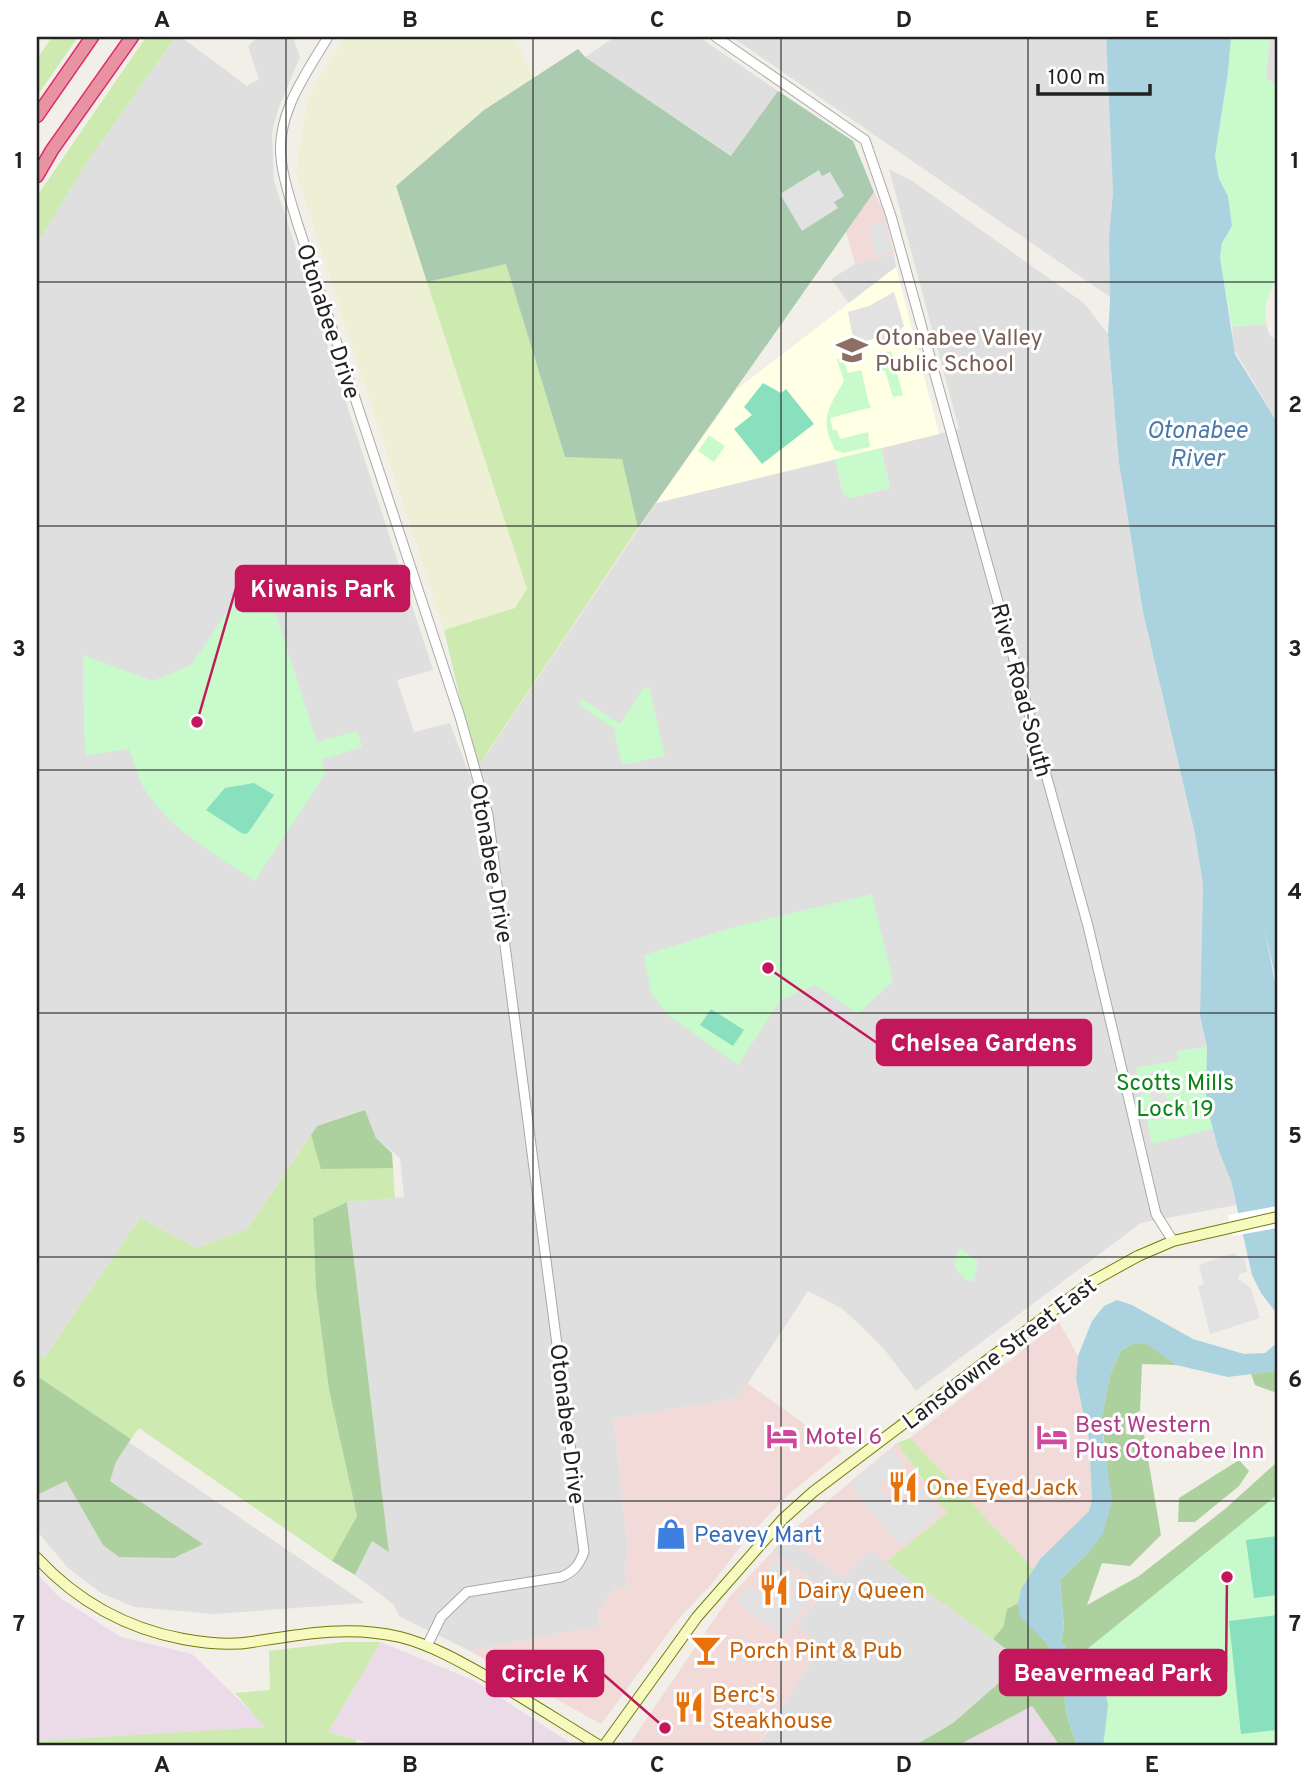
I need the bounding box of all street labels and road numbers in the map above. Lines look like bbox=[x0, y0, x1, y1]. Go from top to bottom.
street label: Otonabee Drive bbox=[288, 241, 365, 403]
street label: River Road South bbox=[982, 601, 1057, 781]
street label: Otonabee Drive bbox=[461, 781, 518, 945]
street label: Lansdowne Street East bbox=[898, 1273, 1103, 1437]
street label: Otonabee Drive bbox=[541, 1342, 590, 1506]

